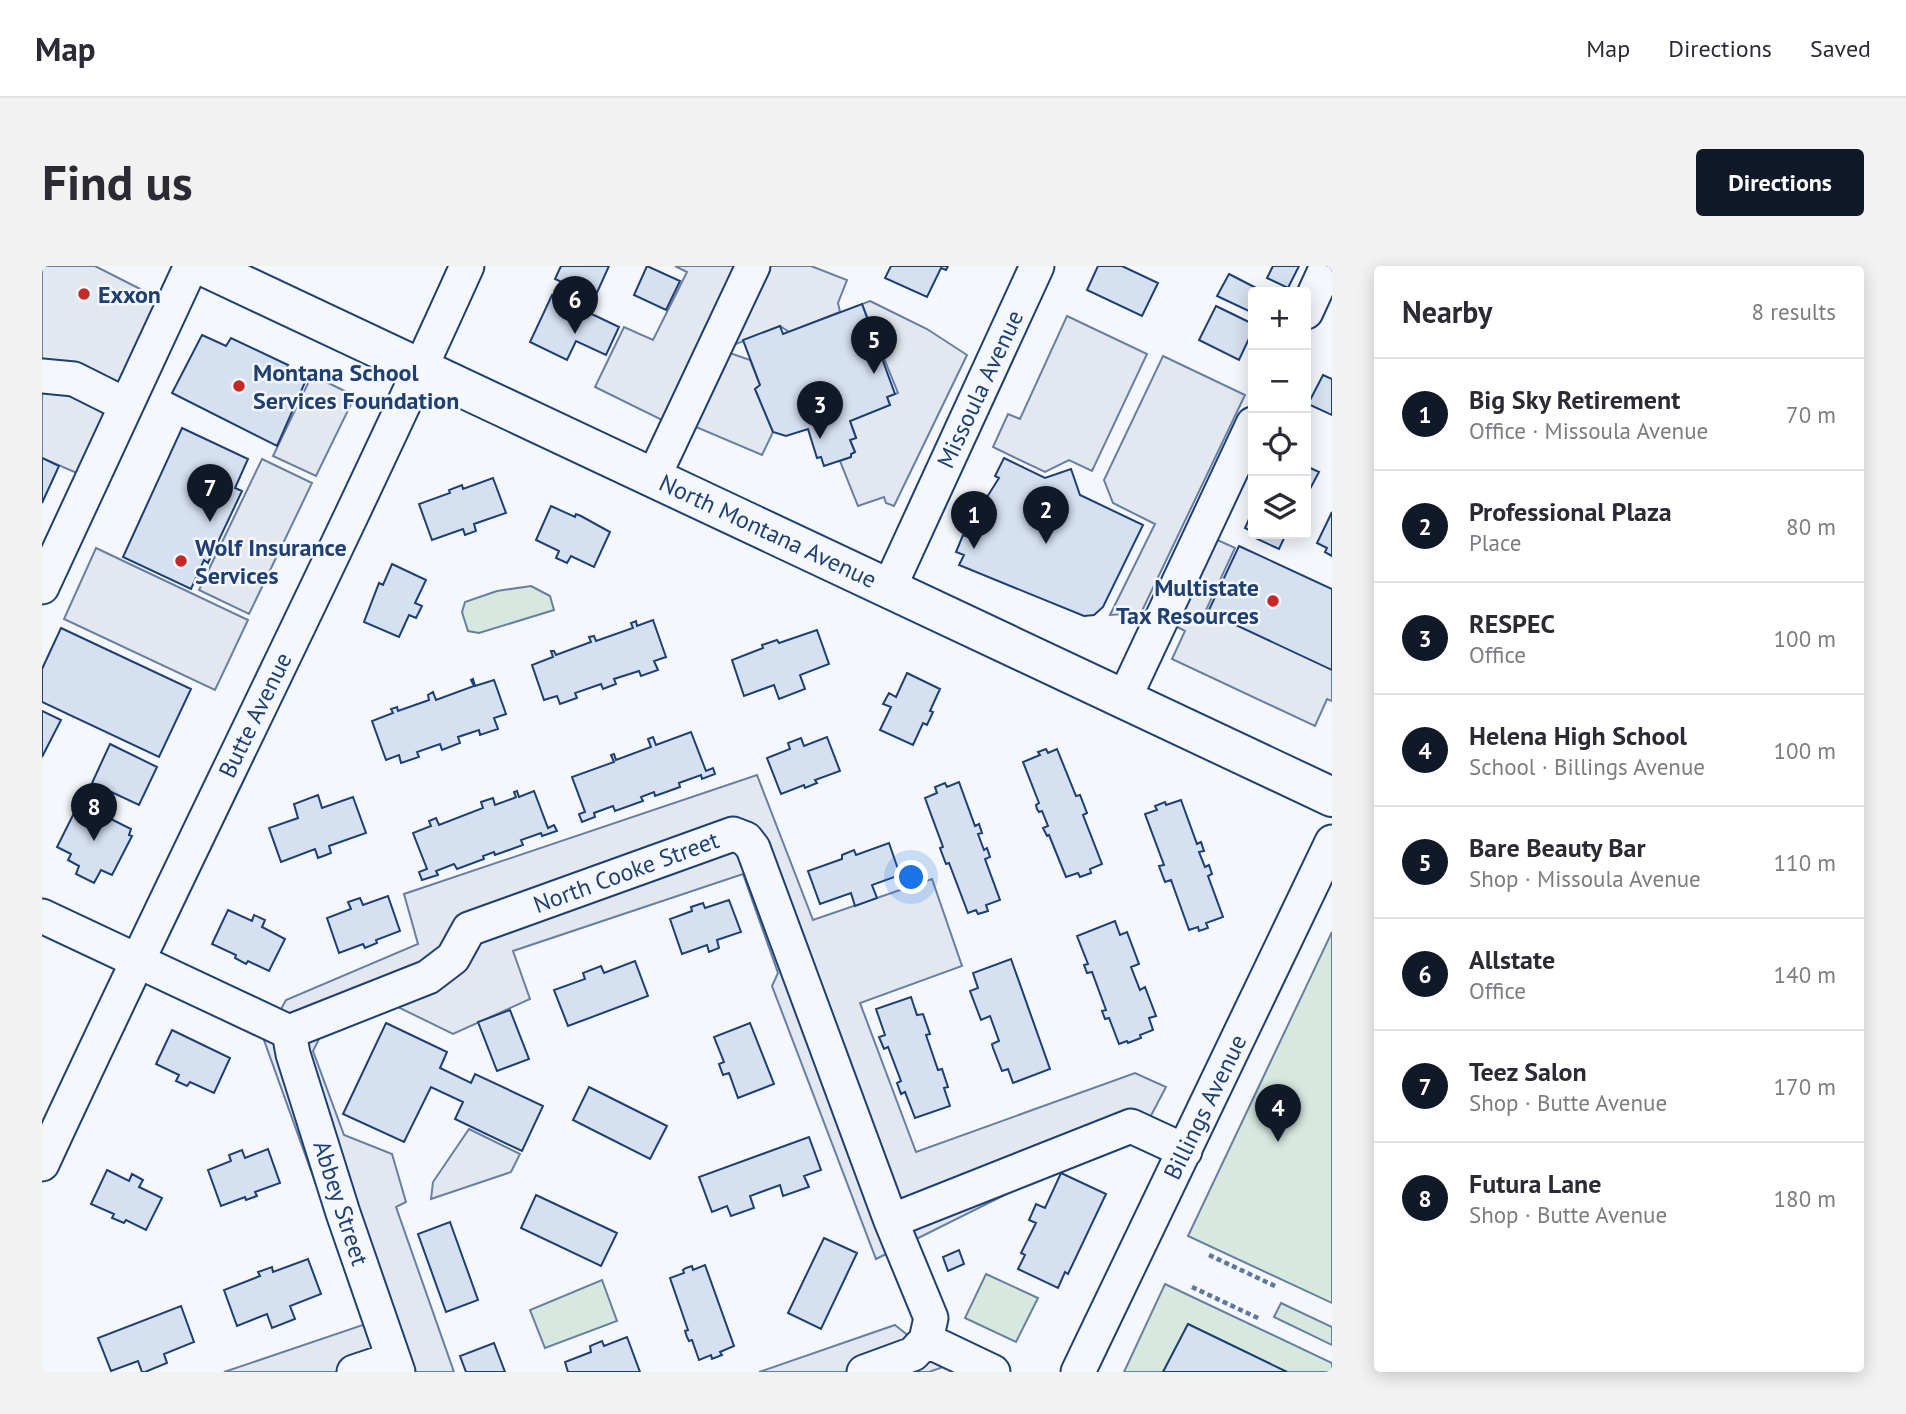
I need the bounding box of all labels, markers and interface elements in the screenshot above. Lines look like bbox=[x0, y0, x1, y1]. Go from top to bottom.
text: Map bbox=[35, 27, 96, 70]
text: Map bbox=[1586, 33, 1630, 64]
text: Directions bbox=[1668, 33, 1772, 64]
text: Saved bbox=[1810, 33, 1871, 64]
button: Directions bbox=[1696, 149, 1864, 216]
text: Find us bbox=[42, 150, 193, 214]
pin: 6 bbox=[552, 276, 598, 334]
place label: Exxon bbox=[98, 279, 161, 310]
marker: Exxon bbox=[76, 286, 92, 302]
map controls bbox=[1248, 287, 1311, 539]
button: + bbox=[1248, 287, 1311, 350]
text: Nearby bbox=[1402, 292, 1492, 331]
text: 8 results bbox=[1752, 297, 1836, 326]
street label: Missoula Avenue bbox=[930, 305, 1030, 473]
pin: 5 bbox=[851, 316, 897, 374]
button: − bbox=[1248, 350, 1311, 413]
place label: Montana School Services Foundation bbox=[253, 357, 459, 416]
marker: Montana School Services Foundation bbox=[231, 378, 247, 394]
pin: 3 bbox=[797, 381, 843, 439]
text: Big Sky Retirement bbox=[1469, 383, 1680, 416]
text: 1 bbox=[1418, 400, 1432, 429]
text: 70 m bbox=[1786, 400, 1836, 429]
button: locate bbox=[1248, 413, 1311, 476]
text: Office · Missoula Avenue bbox=[1469, 416, 1708, 445]
pin: 7 bbox=[187, 464, 233, 522]
street label: North Montana Avenue bbox=[654, 467, 882, 595]
button: layers bbox=[1248, 476, 1311, 539]
pin: 2 bbox=[1023, 486, 1069, 544]
pin: 1 bbox=[951, 491, 997, 549]
text: Professional Plaza bbox=[1469, 495, 1672, 528]
text: 2 bbox=[1418, 512, 1432, 541]
text: 80 m bbox=[1786, 512, 1836, 541]
text: Place bbox=[1469, 528, 1522, 557]
place label: Wolf Insurance Services bbox=[195, 532, 347, 591]
marker: Wolf Insurance Services bbox=[173, 553, 189, 569]
place label: Multistate Tax Resources bbox=[1116, 572, 1259, 631]
marker: Multistate Tax Resources bbox=[1265, 593, 1281, 609]
text: RESPEC bbox=[1469, 607, 1555, 640]
text: 3 bbox=[1418, 624, 1432, 653]
text: 100 m bbox=[1774, 624, 1836, 653]
text: Office bbox=[1469, 640, 1526, 669]
street label: Butte Avenue bbox=[211, 647, 299, 783]
text: Helena High School bbox=[1469, 719, 1687, 752]
text: 4 bbox=[1418, 736, 1432, 765]
text: 100 m bbox=[1774, 736, 1836, 765]
text: School · Billings Avenue bbox=[1469, 752, 1705, 781]
pin: 8 bbox=[71, 783, 117, 841]
street label: North Cooke Street bbox=[529, 824, 723, 920]
text: Bare Beauty Bar bbox=[1469, 831, 1646, 864]
text: 5 bbox=[1418, 848, 1432, 877]
text: 110 m bbox=[1774, 848, 1836, 877]
your location bbox=[894, 860, 928, 894]
text: Shop · Missoula Avenue bbox=[1469, 864, 1701, 893]
text: Allstate bbox=[1469, 943, 1555, 976]
text: 6 bbox=[1418, 960, 1432, 989]
text: 140 m bbox=[1774, 960, 1836, 989]
text: Office bbox=[1469, 976, 1526, 1005]
street label: Billings Avenue bbox=[1157, 1029, 1253, 1185]
text: Teez Salon bbox=[1469, 1055, 1587, 1088]
text: 7 bbox=[1418, 1072, 1432, 1101]
text: 170 m bbox=[1774, 1072, 1836, 1101]
pin: 4 bbox=[1255, 1084, 1301, 1142]
text: Shop · Butte Avenue bbox=[1469, 1088, 1667, 1117]
street label: Abbey Street bbox=[306, 1137, 376, 1269]
text: Futura Lane bbox=[1469, 1167, 1602, 1200]
text: 8 bbox=[1418, 1184, 1432, 1213]
text: 180 m bbox=[1774, 1184, 1836, 1213]
text: Shop · Butte Avenue bbox=[1469, 1200, 1667, 1229]

